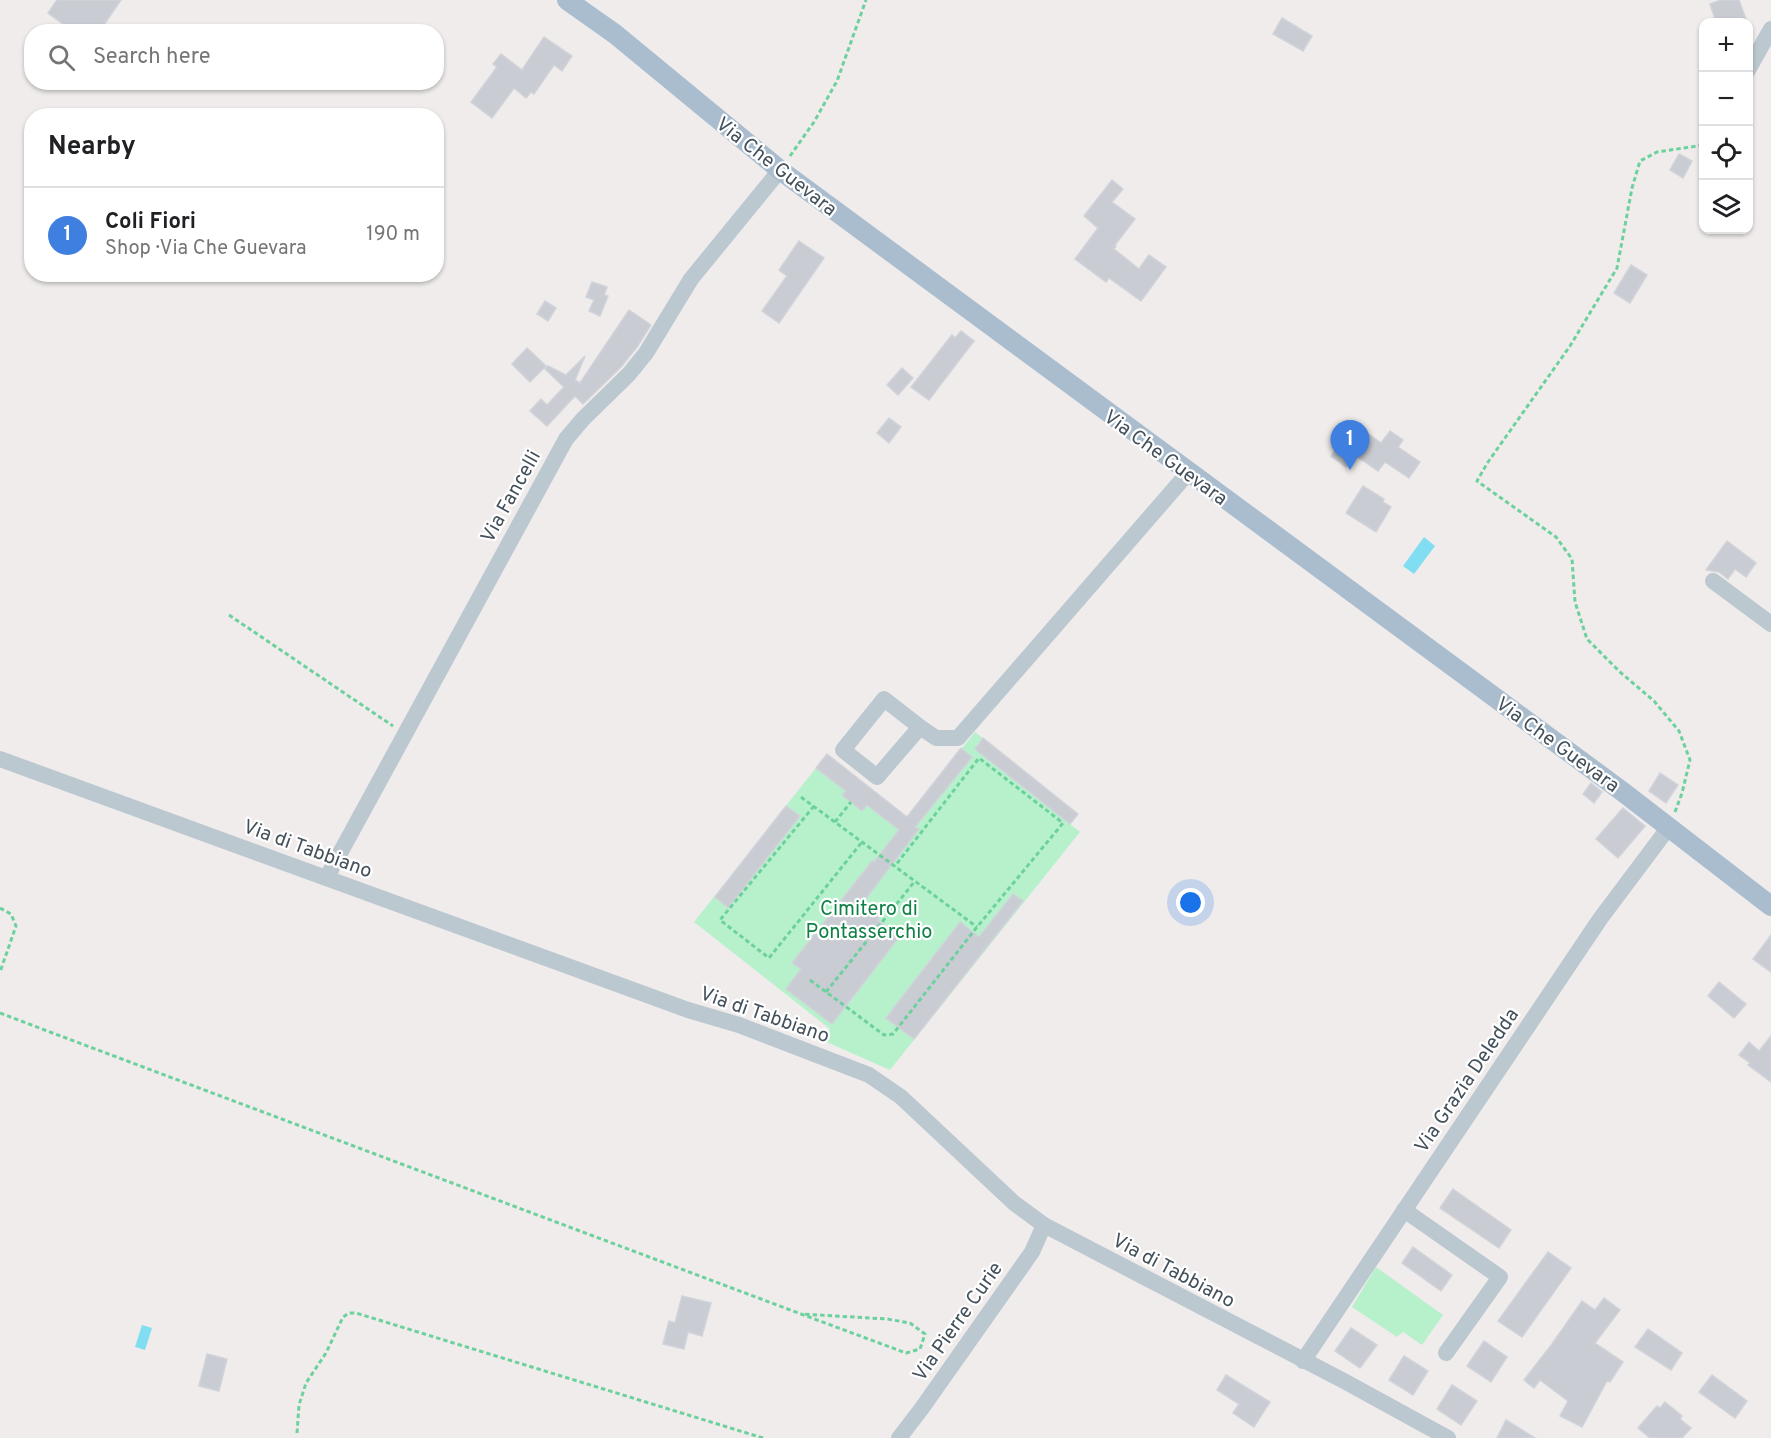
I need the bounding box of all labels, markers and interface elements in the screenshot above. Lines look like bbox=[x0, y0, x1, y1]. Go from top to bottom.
map controls bbox=[1699, 18, 1753, 234]
button: + bbox=[1699, 18, 1753, 72]
search box bbox=[24, 24, 444, 90]
icon: search bbox=[45, 41, 78, 74]
text: Search here bbox=[93, 44, 211, 71]
button: − bbox=[1699, 72, 1753, 126]
street label: Via Che Guevara bbox=[710, 112, 842, 223]
button: locate bbox=[1699, 126, 1753, 180]
text: Nearby bbox=[48, 131, 136, 164]
button: layers bbox=[1699, 180, 1753, 234]
text: Coli Fiori bbox=[105, 209, 196, 236]
text: 1 bbox=[64, 222, 72, 248]
text: 190 m bbox=[366, 222, 420, 248]
text: Shop · Via Che Guevara bbox=[105, 236, 307, 262]
street label: Via Che Guevara bbox=[1098, 405, 1232, 512]
pin: 1 bbox=[1330, 420, 1370, 470]
street label: Via Fancelli bbox=[476, 446, 548, 548]
street label: Via Che Guevara bbox=[1490, 692, 1624, 799]
street label: Via di Tabbiano bbox=[239, 814, 375, 885]
your location bbox=[1176, 888, 1205, 917]
park label: Cimitero di Pontasserchio bbox=[806, 897, 932, 946]
street label: Via di Tabbiano bbox=[696, 982, 833, 1050]
street label: Via Grazia Deledda bbox=[1410, 1004, 1526, 1158]
street label: Via di Tabbiano bbox=[1107, 1228, 1239, 1315]
street label: Via Pierre Curie bbox=[908, 1257, 1010, 1387]

